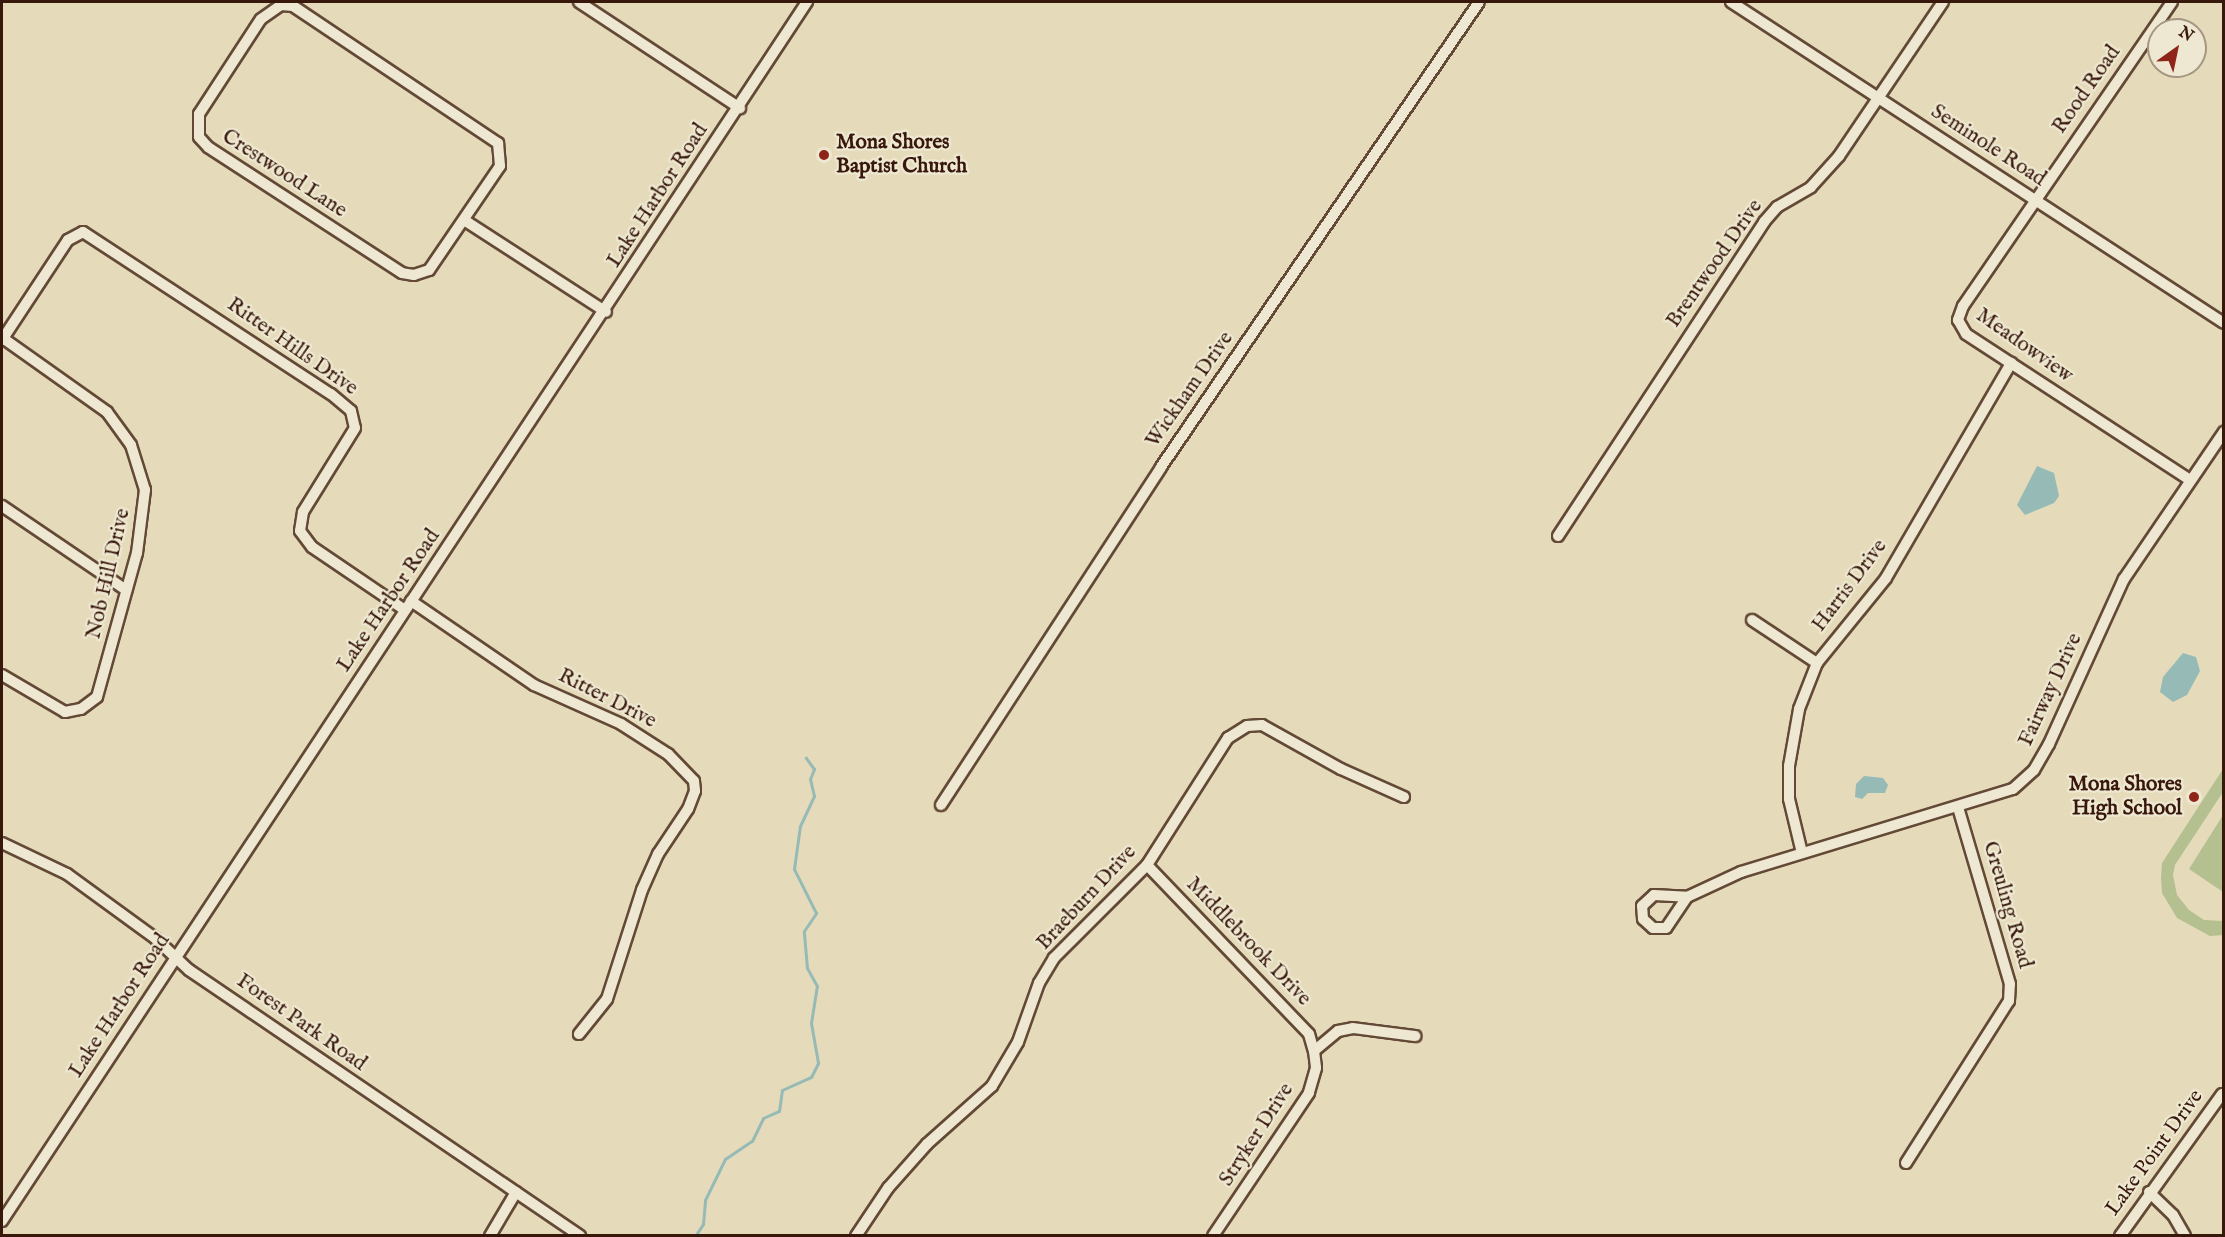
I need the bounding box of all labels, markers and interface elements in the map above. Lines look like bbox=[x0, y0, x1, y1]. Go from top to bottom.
north arrow bbox=[2147, 18, 2207, 78]
text: N bbox=[2174, 22, 2197, 47]
street label: Rood Road bbox=[2047, 41, 2127, 139]
street label: Seminole Road bbox=[1926, 99, 2050, 193]
street label: Lake Harbor Road bbox=[602, 119, 714, 273]
street label: Crestwood Lane bbox=[217, 124, 351, 224]
place label: Mona Shores Baptist Church bbox=[836, 130, 967, 180]
marker: Mona Shores Baptist Church bbox=[817, 148, 831, 162]
street label: Brentwood Drive bbox=[1662, 195, 1768, 333]
street label: Ritter Hills Drive bbox=[222, 293, 362, 401]
street label: Meadowview bbox=[1971, 303, 2077, 389]
street label: Wickham Drive bbox=[1141, 327, 1239, 453]
street label: Nob Hill Drive bbox=[82, 506, 136, 642]
street label: Lake Harbor Road bbox=[332, 525, 446, 677]
street label: Harris Drive bbox=[1807, 535, 1893, 637]
street label: Fairway Drive bbox=[2014, 629, 2088, 751]
street label: Ritter Drive bbox=[554, 664, 660, 734]
place label: Mona Shores High School bbox=[2069, 772, 2182, 822]
marker: Mona Shores High School bbox=[2187, 790, 2201, 804]
street label: Greuling Road bbox=[1977, 839, 2037, 971]
street label: Braeburn Drive bbox=[1032, 840, 1142, 956]
street label: Middlebrook Drive bbox=[1180, 872, 1316, 1012]
street label: Lake Harbor Road bbox=[64, 929, 176, 1083]
street label: Forest Park Road bbox=[231, 969, 371, 1077]
street label: Stryker Drive bbox=[1214, 1079, 1300, 1191]
street label: Lake Point Drive bbox=[2101, 1085, 2209, 1221]

